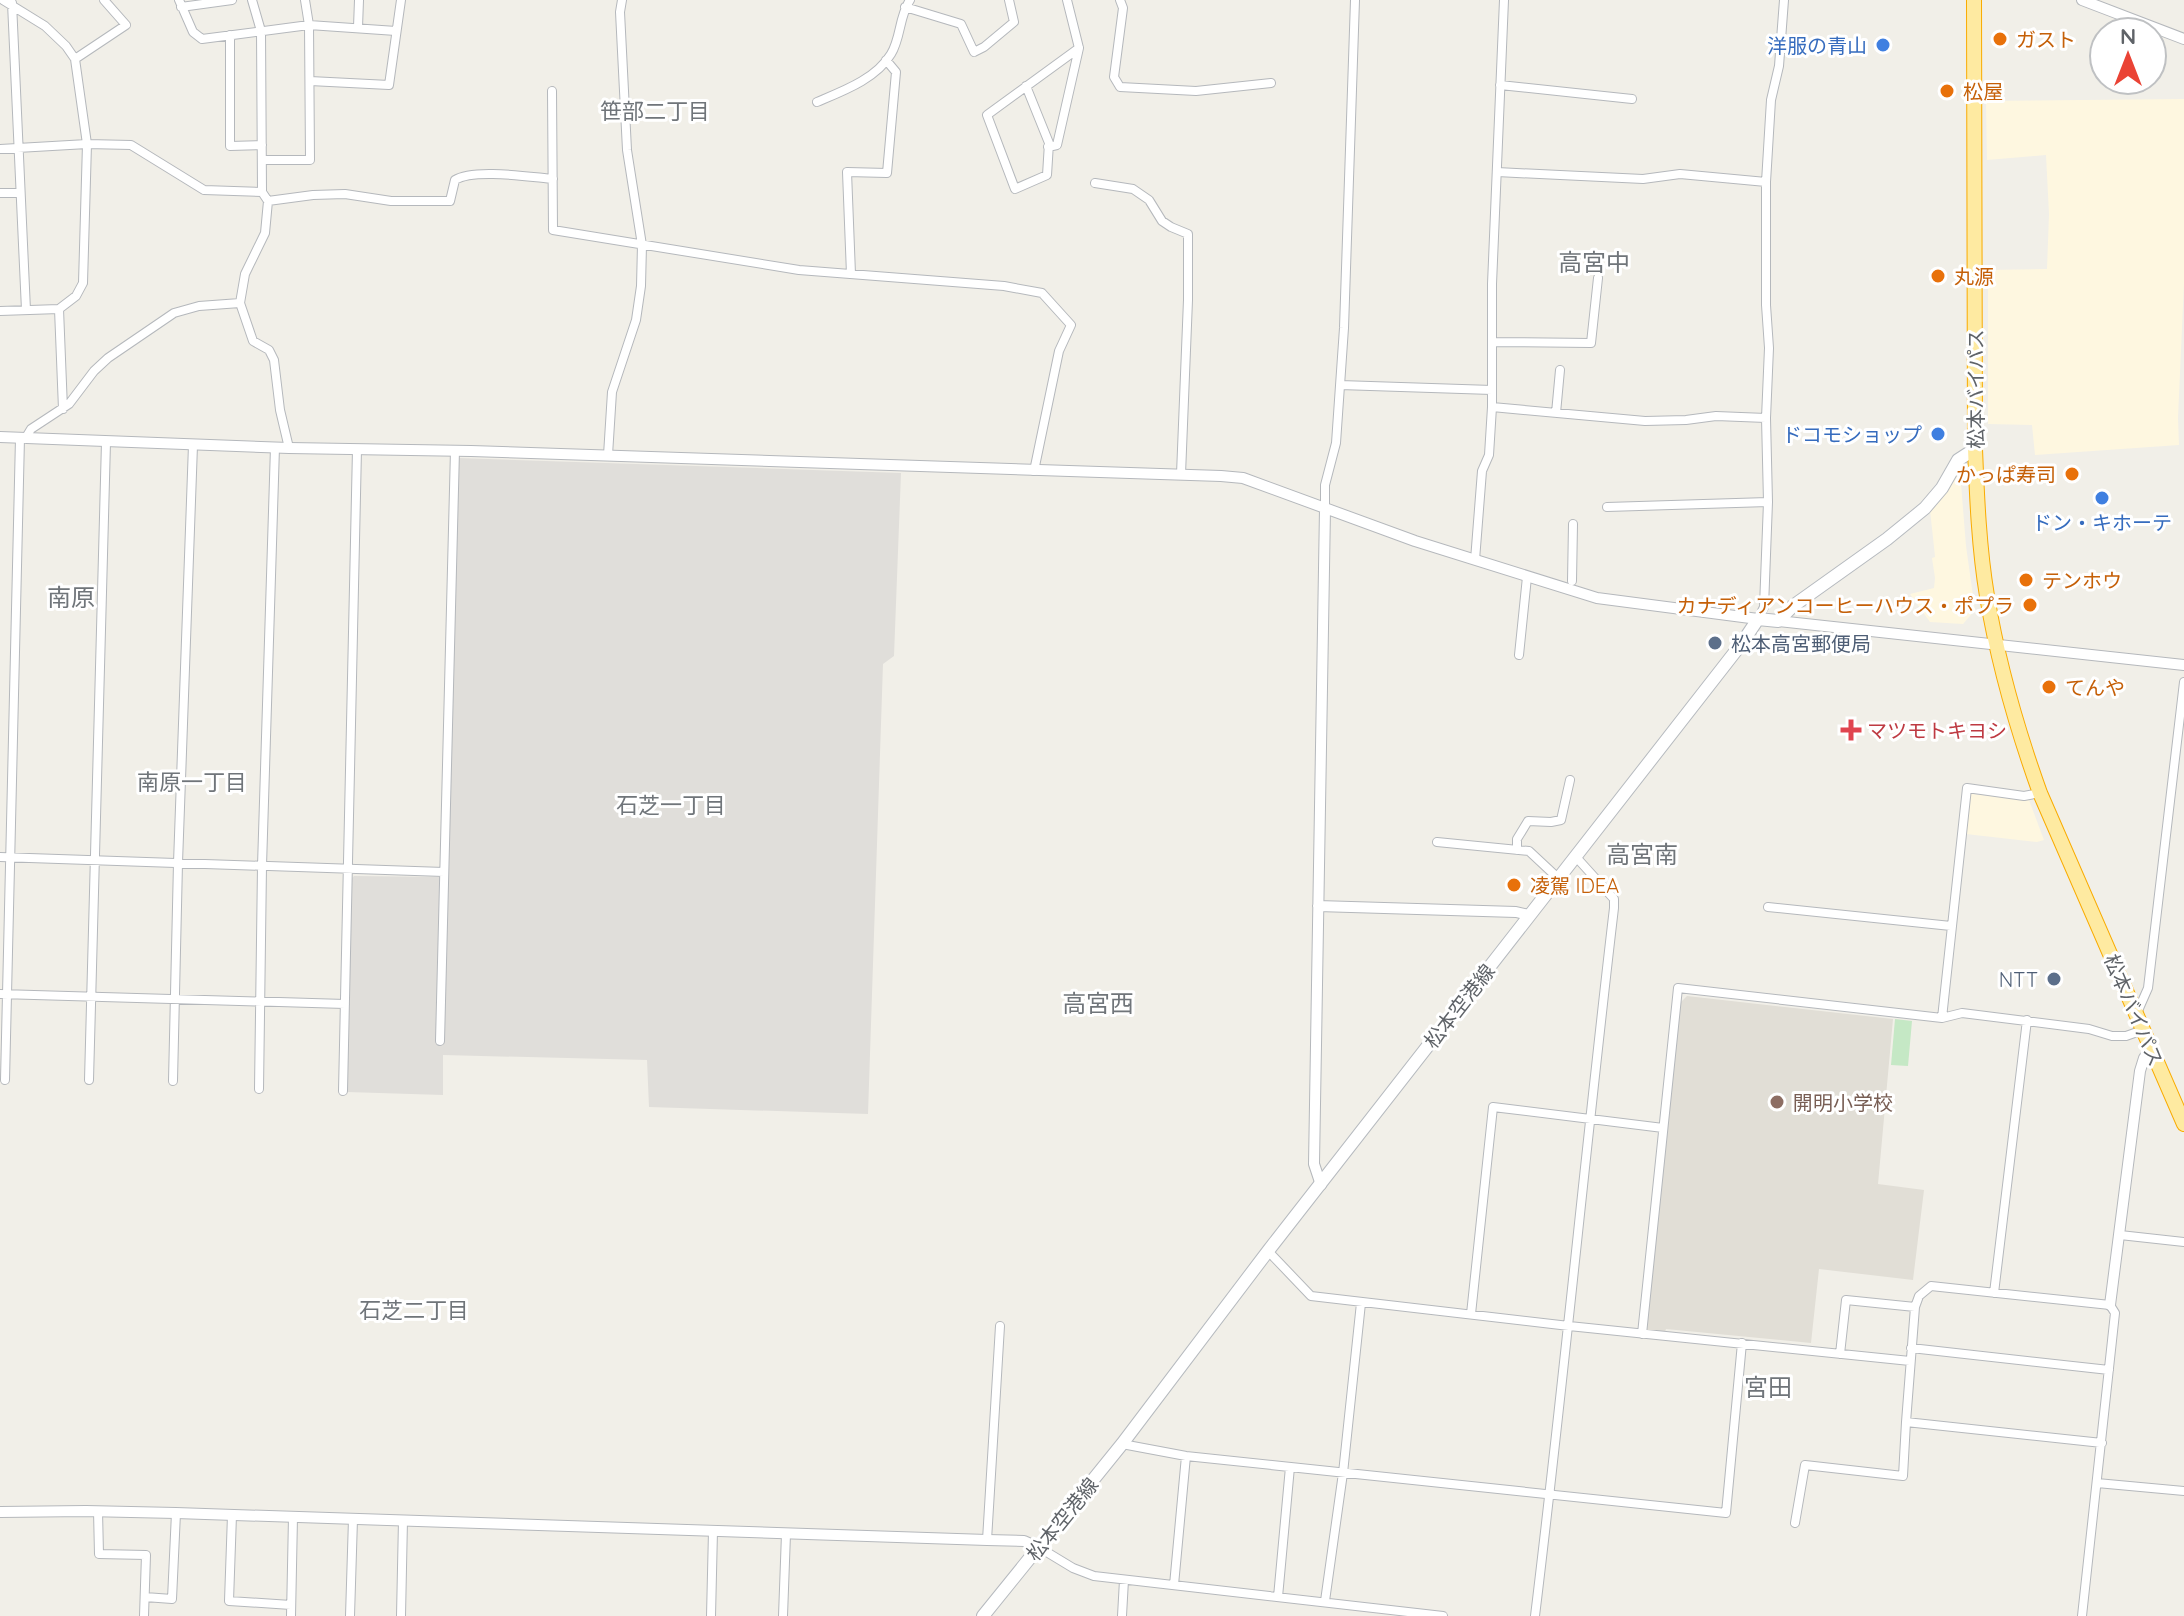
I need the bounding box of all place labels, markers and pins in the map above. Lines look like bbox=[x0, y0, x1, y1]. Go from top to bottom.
place label: ガスト bbox=[2016, 27, 2076, 52]
marker: ガスト bbox=[1991, 30, 2009, 48]
place label: 洋服の青山 bbox=[1767, 33, 1867, 58]
marker: 洋服の青山 bbox=[1874, 36, 1892, 54]
place label: 松屋 bbox=[1963, 79, 2003, 104]
marker: 松屋 bbox=[1938, 82, 1956, 100]
place label: 丸源 bbox=[1954, 264, 1994, 289]
marker: 丸源 bbox=[1929, 267, 1947, 285]
place label: ドコモショップ bbox=[1782, 422, 1922, 447]
marker: ドコモショップ bbox=[1929, 425, 1947, 443]
place label: かっぱ寿司 bbox=[1956, 462, 2056, 487]
marker: かっぱ寿司 bbox=[2063, 465, 2081, 483]
marker: ドン・キホーテ bbox=[2093, 489, 2111, 507]
place label: ドン・キホーテ bbox=[2032, 510, 2172, 535]
place label: テンホウ bbox=[2042, 568, 2122, 593]
marker: テンホウ bbox=[2017, 571, 2035, 589]
place label: カナディアンコーヒーハウス・ポプラ bbox=[1677, 593, 2014, 618]
marker: カナディアンコーヒーハウス・ポプラ bbox=[2021, 596, 2039, 614]
place label: 松本高宮郵便局 bbox=[1731, 631, 1871, 656]
marker: 松本高宮郵便局 bbox=[1706, 634, 1724, 652]
place label: てんや bbox=[2065, 675, 2125, 700]
marker: てんや bbox=[2040, 678, 2058, 696]
place label: マツモトキヨシ bbox=[1867, 718, 2007, 743]
marker: マツモトキヨシ bbox=[1842, 721, 1860, 739]
place label: 凌駕 IDEA bbox=[1530, 873, 1619, 898]
marker: 凌駕 IDEA bbox=[1505, 876, 1523, 894]
place label: NTT bbox=[1999, 967, 2038, 992]
marker: NTT bbox=[2045, 970, 2063, 988]
place label: 開明小学校 bbox=[1793, 1090, 1893, 1115]
marker: 開明小学校 bbox=[1768, 1093, 1786, 1111]

